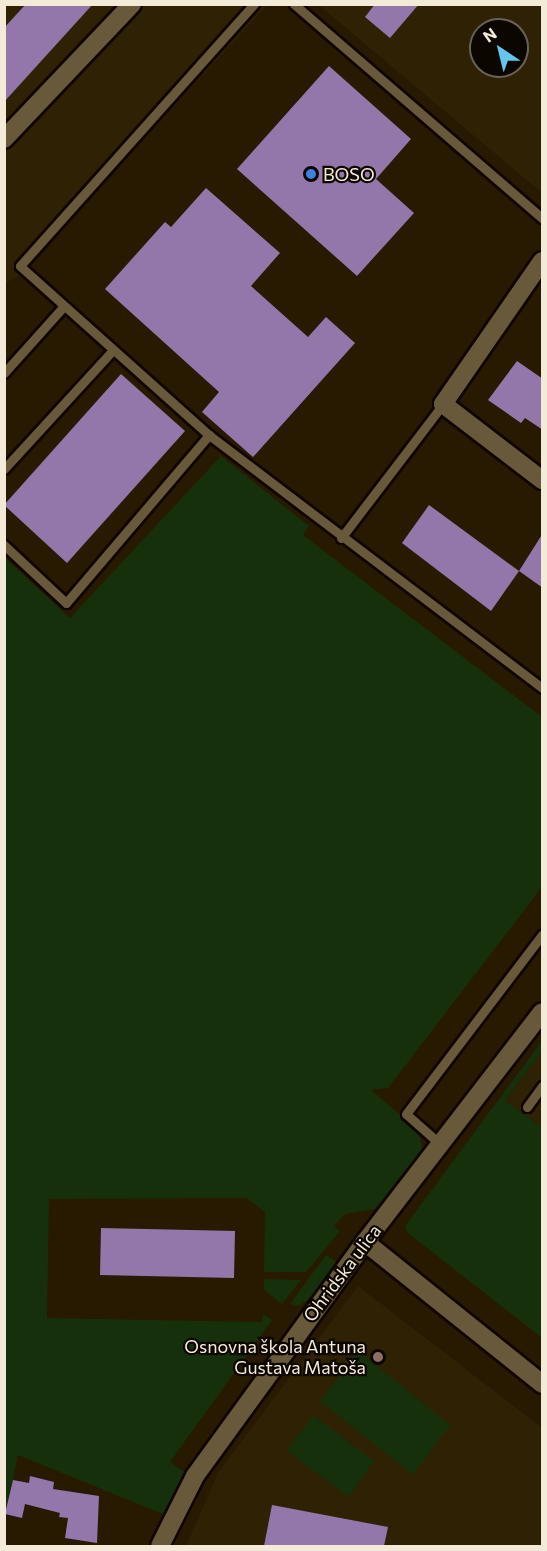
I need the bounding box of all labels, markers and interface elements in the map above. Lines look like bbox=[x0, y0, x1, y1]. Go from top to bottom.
north arrow bbox=[469, 18, 529, 78]
text: N bbox=[479, 23, 500, 46]
place label: BOSO bbox=[323, 163, 375, 185]
marker: BOSO bbox=[304, 167, 318, 181]
street label: Ohridska ulica bbox=[299, 1220, 385, 1326]
place label: Osnovna škola Antuna Gustava Matoša bbox=[184, 1336, 366, 1378]
marker: Osnovna škola Antuna Gustava Matoša bbox=[371, 1350, 385, 1364]

